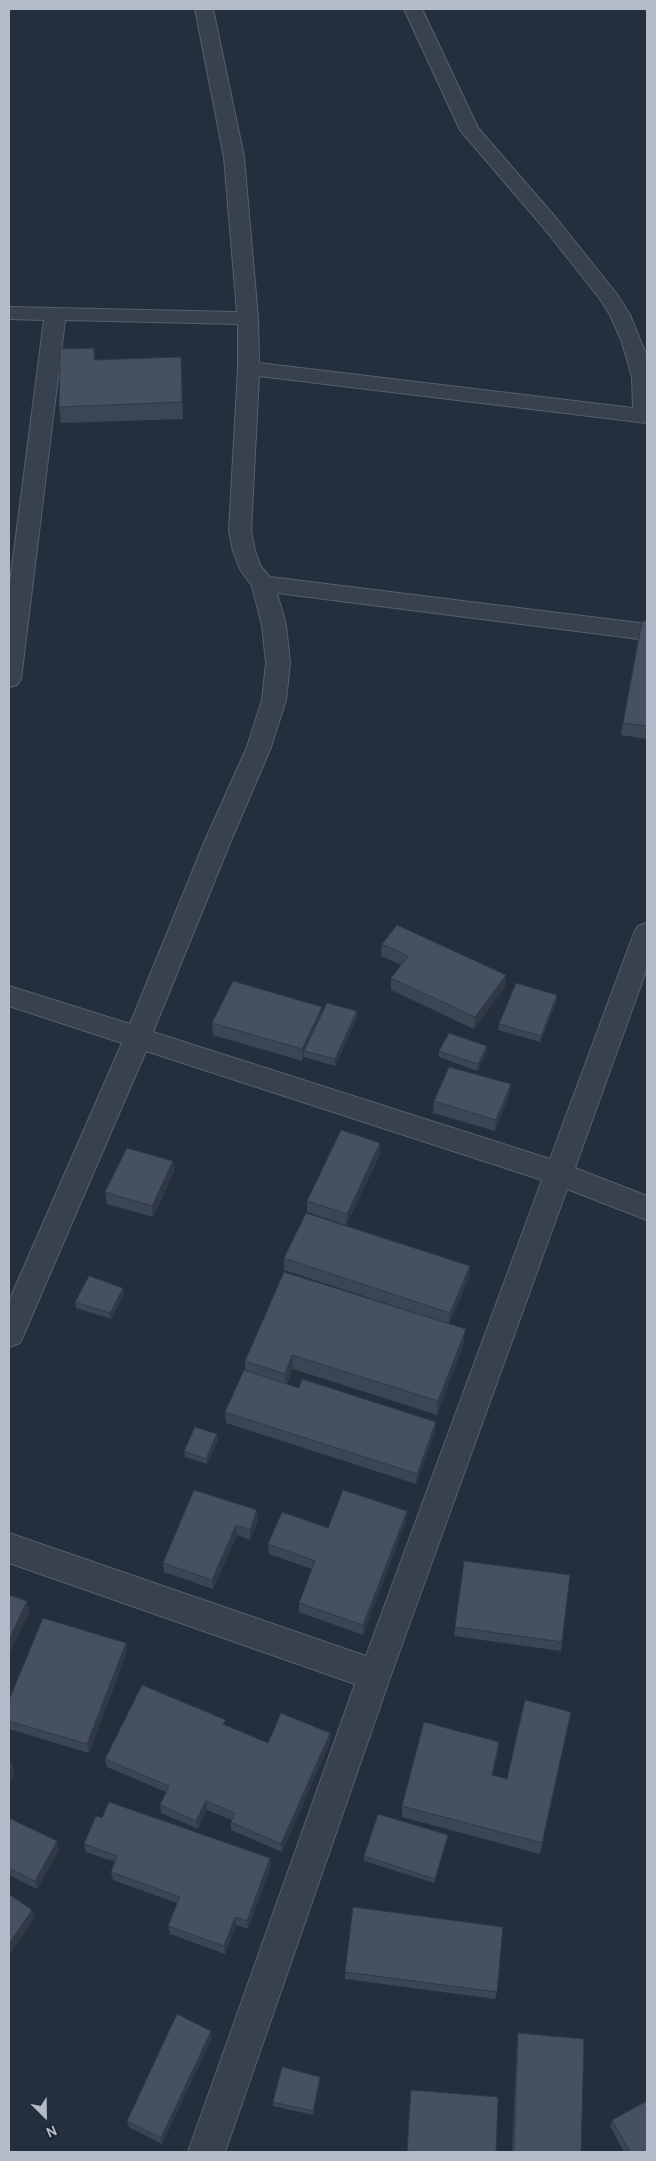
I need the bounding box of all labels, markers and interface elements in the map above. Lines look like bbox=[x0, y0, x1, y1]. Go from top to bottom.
north arrow bbox=[20, 2091, 70, 2141]
text: N bbox=[43, 2120, 59, 2140]

